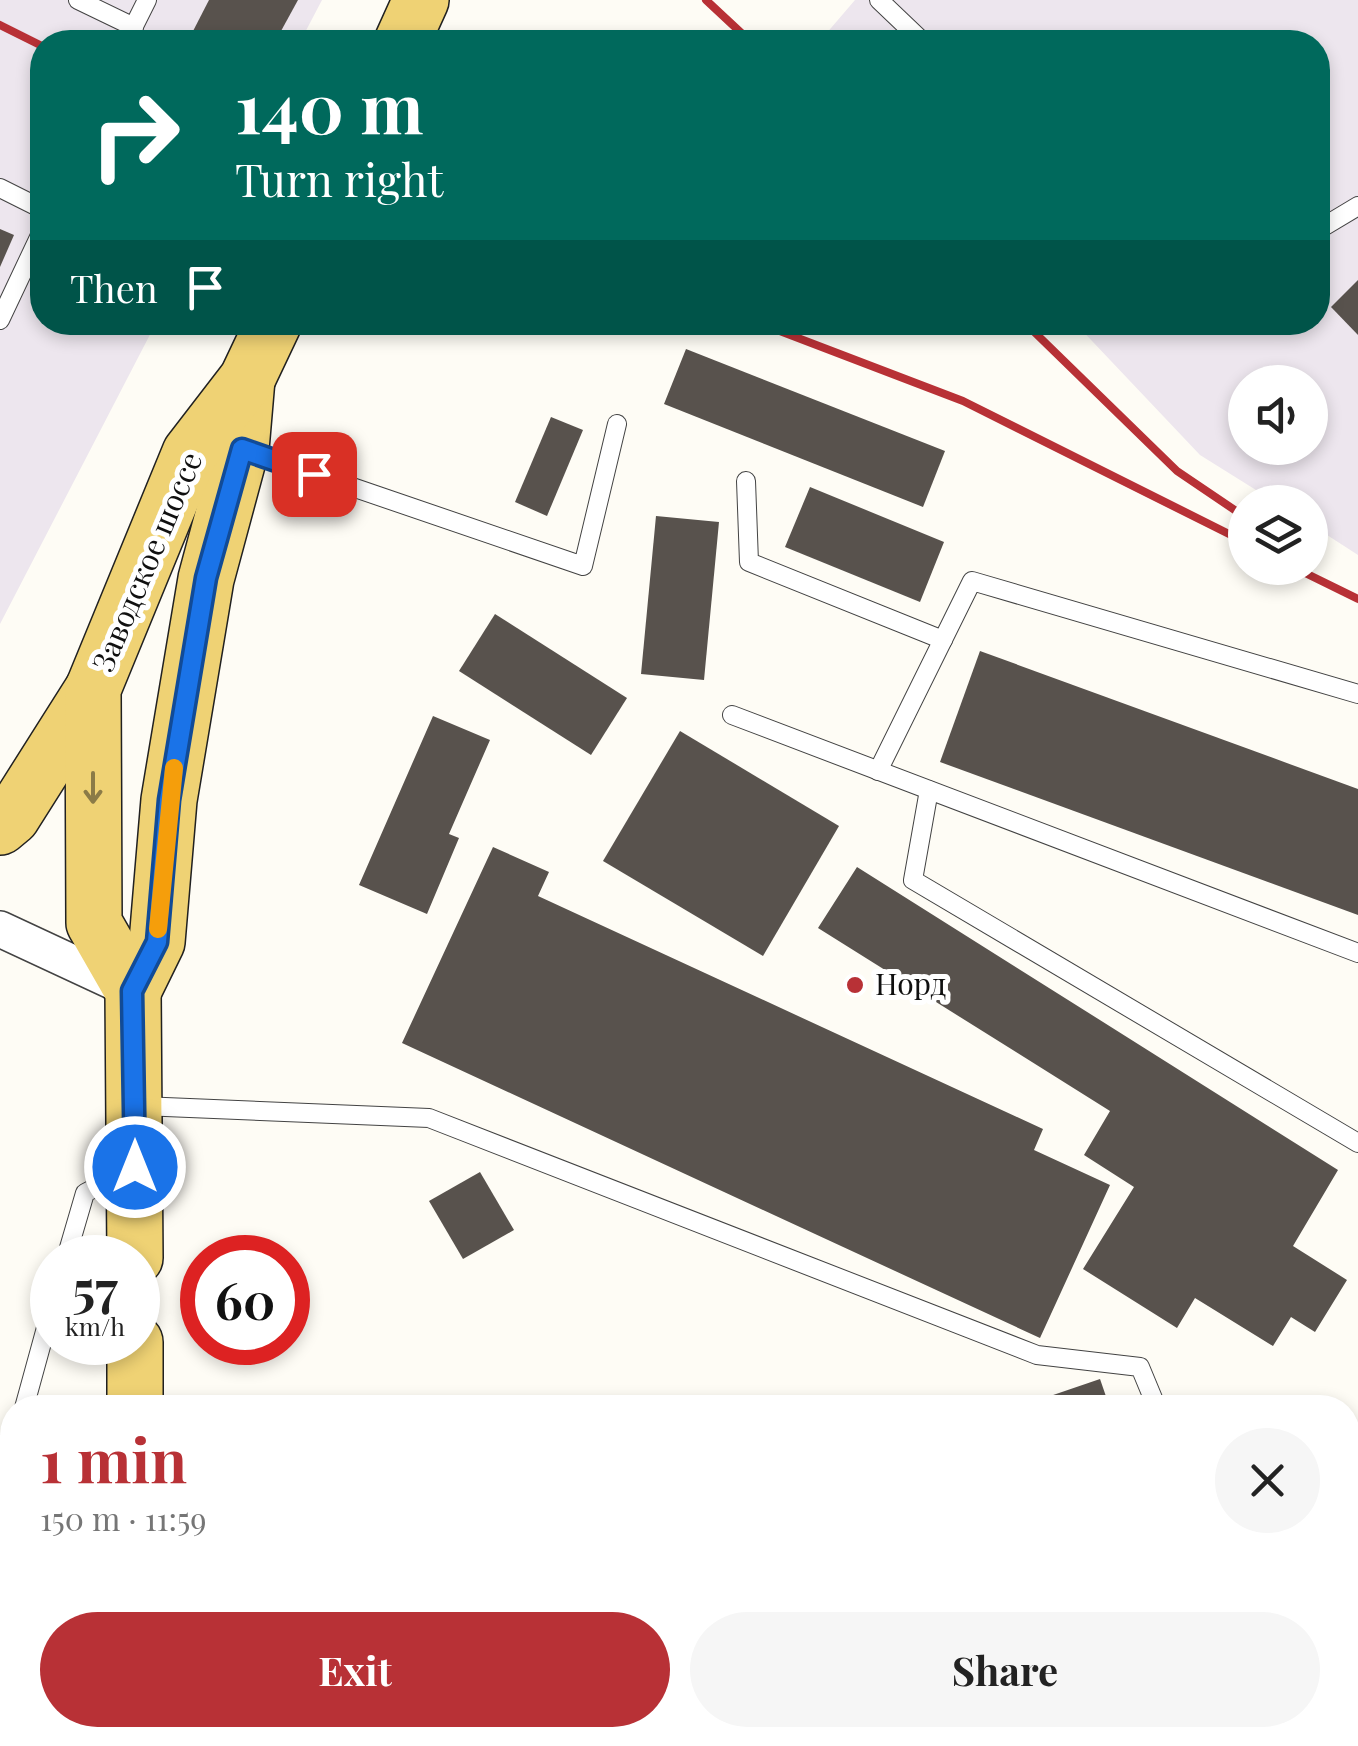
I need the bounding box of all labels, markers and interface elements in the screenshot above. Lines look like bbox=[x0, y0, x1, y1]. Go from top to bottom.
text: 140 m bbox=[235, 58, 424, 152]
icon: right bbox=[70, 70, 200, 200]
text: Turn right bbox=[235, 148, 443, 208]
icon: arrive bbox=[178, 260, 233, 315]
text: Then bbox=[70, 262, 158, 313]
map controls bbox=[1228, 365, 1328, 585]
button: sound bbox=[1228, 365, 1328, 465]
pin bbox=[272, 432, 357, 517]
street label: Заводское шоссе bbox=[82, 445, 210, 677]
icon: arrive bbox=[287, 447, 342, 502]
button: layers bbox=[1228, 485, 1328, 585]
one-way arrow bbox=[84, 771, 103, 803]
place label: Норд bbox=[875, 963, 946, 1003]
marker: Норд bbox=[844, 974, 866, 996]
position arrow bbox=[83, 1115, 187, 1219]
speed limit sign: 60 bbox=[180, 1235, 310, 1365]
text: 57 bbox=[72, 1254, 118, 1321]
text: km/h bbox=[65, 1309, 125, 1342]
text: 1 min bbox=[40, 1418, 187, 1498]
button: close bbox=[1215, 1428, 1320, 1533]
text: 150 m · 11:59 bbox=[40, 1496, 206, 1539]
button: Exit bbox=[40, 1612, 670, 1727]
button: Share bbox=[690, 1612, 1320, 1727]

